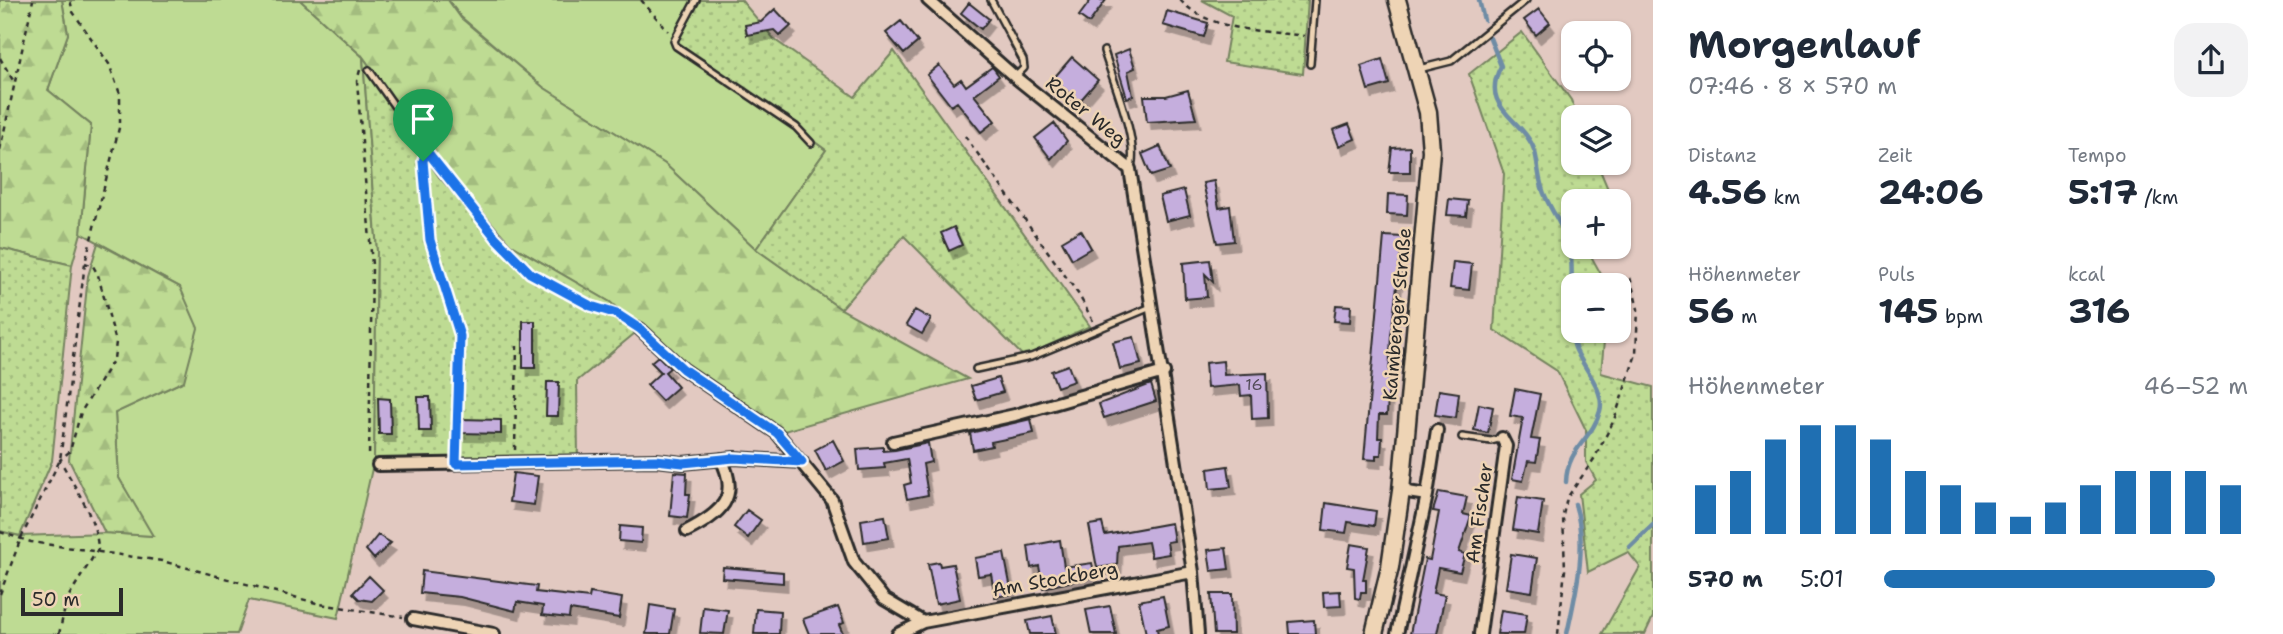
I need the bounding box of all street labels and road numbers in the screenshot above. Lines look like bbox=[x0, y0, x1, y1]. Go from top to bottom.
street label: Roter Weg bbox=[1040, 71, 1132, 151]
street label: Kaimberger Straße bbox=[1377, 227, 1417, 401]
street label: Am Fischer bbox=[1460, 461, 1498, 565]
street label: Am Stockberg bbox=[990, 556, 1120, 602]

